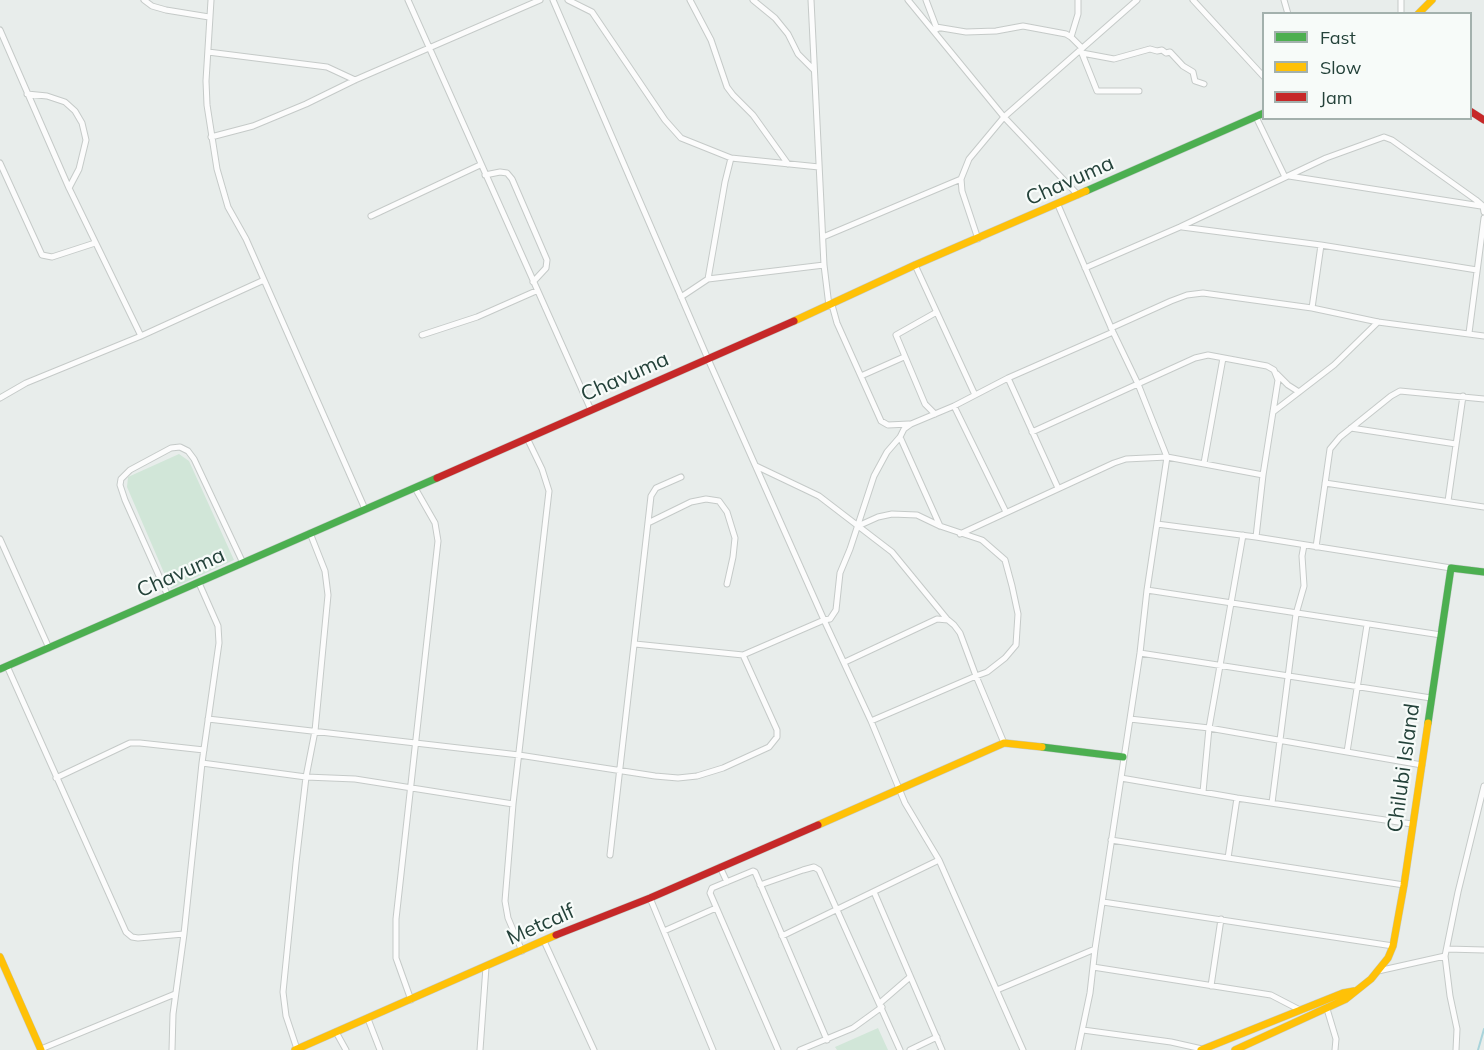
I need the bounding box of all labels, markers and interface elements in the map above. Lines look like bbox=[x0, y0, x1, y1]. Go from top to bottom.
legend bbox=[1262, 12, 1472, 120]
text: Fast bbox=[1320, 26, 1356, 49]
text: Slow bbox=[1320, 56, 1361, 79]
text: Jam bbox=[1320, 86, 1353, 109]
street label: Chavuma bbox=[1022, 150, 1118, 212]
street label: Chavuma bbox=[577, 346, 673, 408]
street label: Chavuma bbox=[133, 542, 229, 604]
street label: Chilubi Island bbox=[1382, 702, 1426, 834]
street label: Metcalf bbox=[503, 899, 579, 951]

